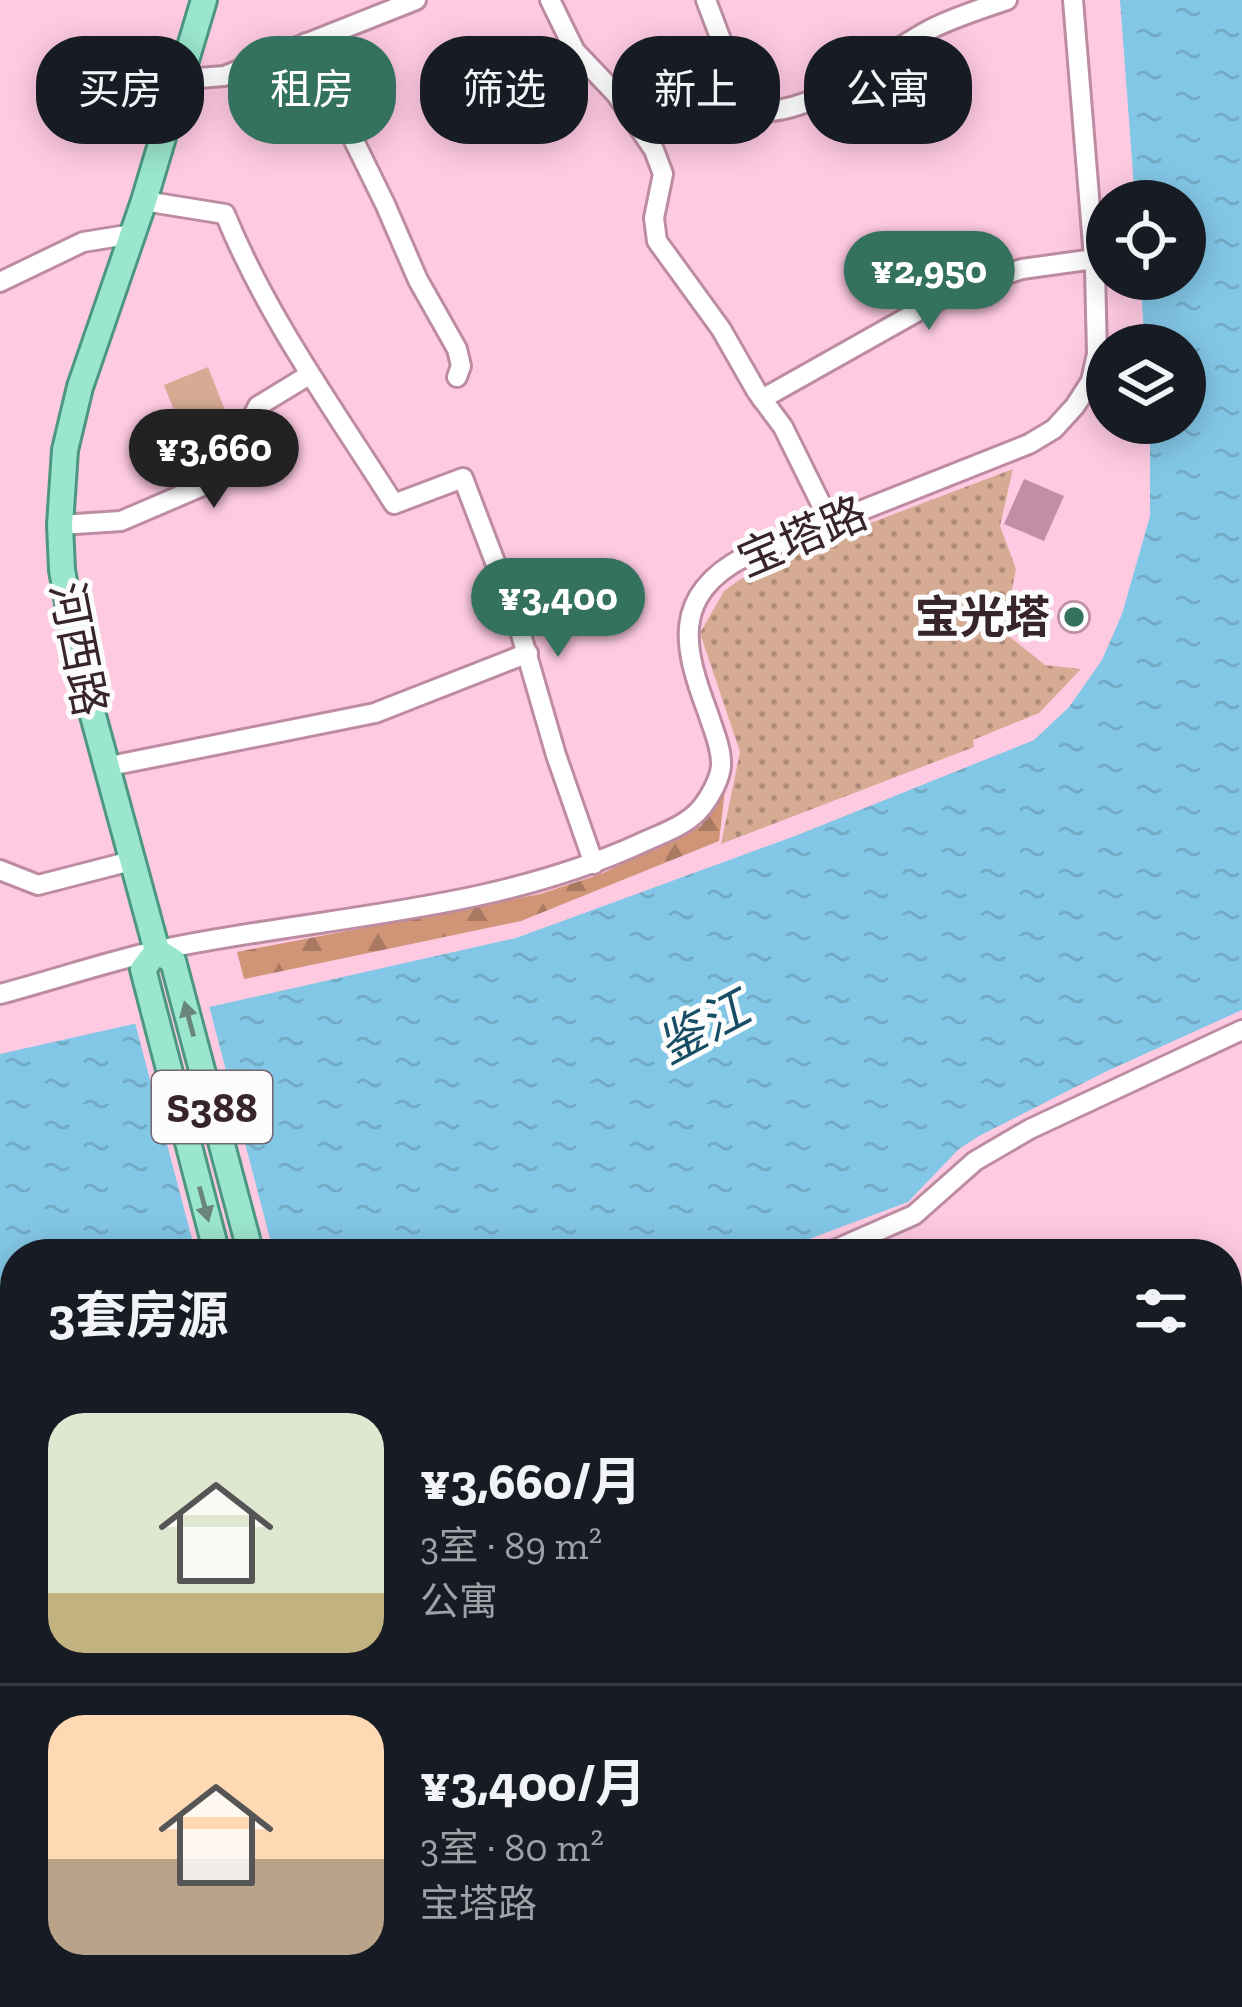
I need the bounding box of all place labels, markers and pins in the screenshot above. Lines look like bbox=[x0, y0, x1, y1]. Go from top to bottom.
pin: ¥2,950 bbox=[831, 231, 1027, 333]
pin: ¥3,660 bbox=[116, 409, 312, 511]
pin: ¥3,400 bbox=[460, 558, 656, 660]
place label: 宝光塔 bbox=[915, 591, 1050, 645]
marker: 宝光塔 bbox=[1061, 604, 1087, 630]

